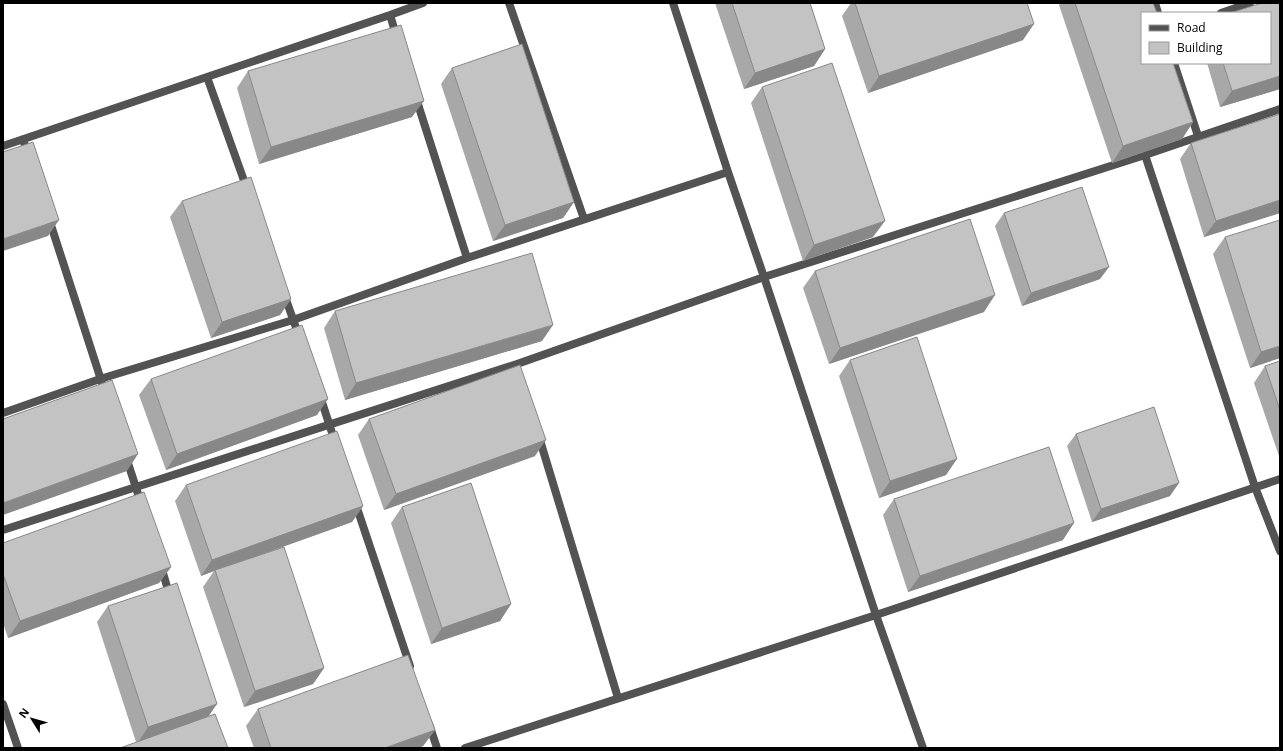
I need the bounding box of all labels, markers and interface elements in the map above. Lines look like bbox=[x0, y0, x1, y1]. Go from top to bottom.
legend bbox=[1141, 12, 1271, 64]
text: Road bbox=[1177, 19, 1206, 36]
text: Building bbox=[1177, 39, 1223, 56]
north arrow bbox=[12, 699, 52, 739]
text: N bbox=[15, 705, 32, 721]

